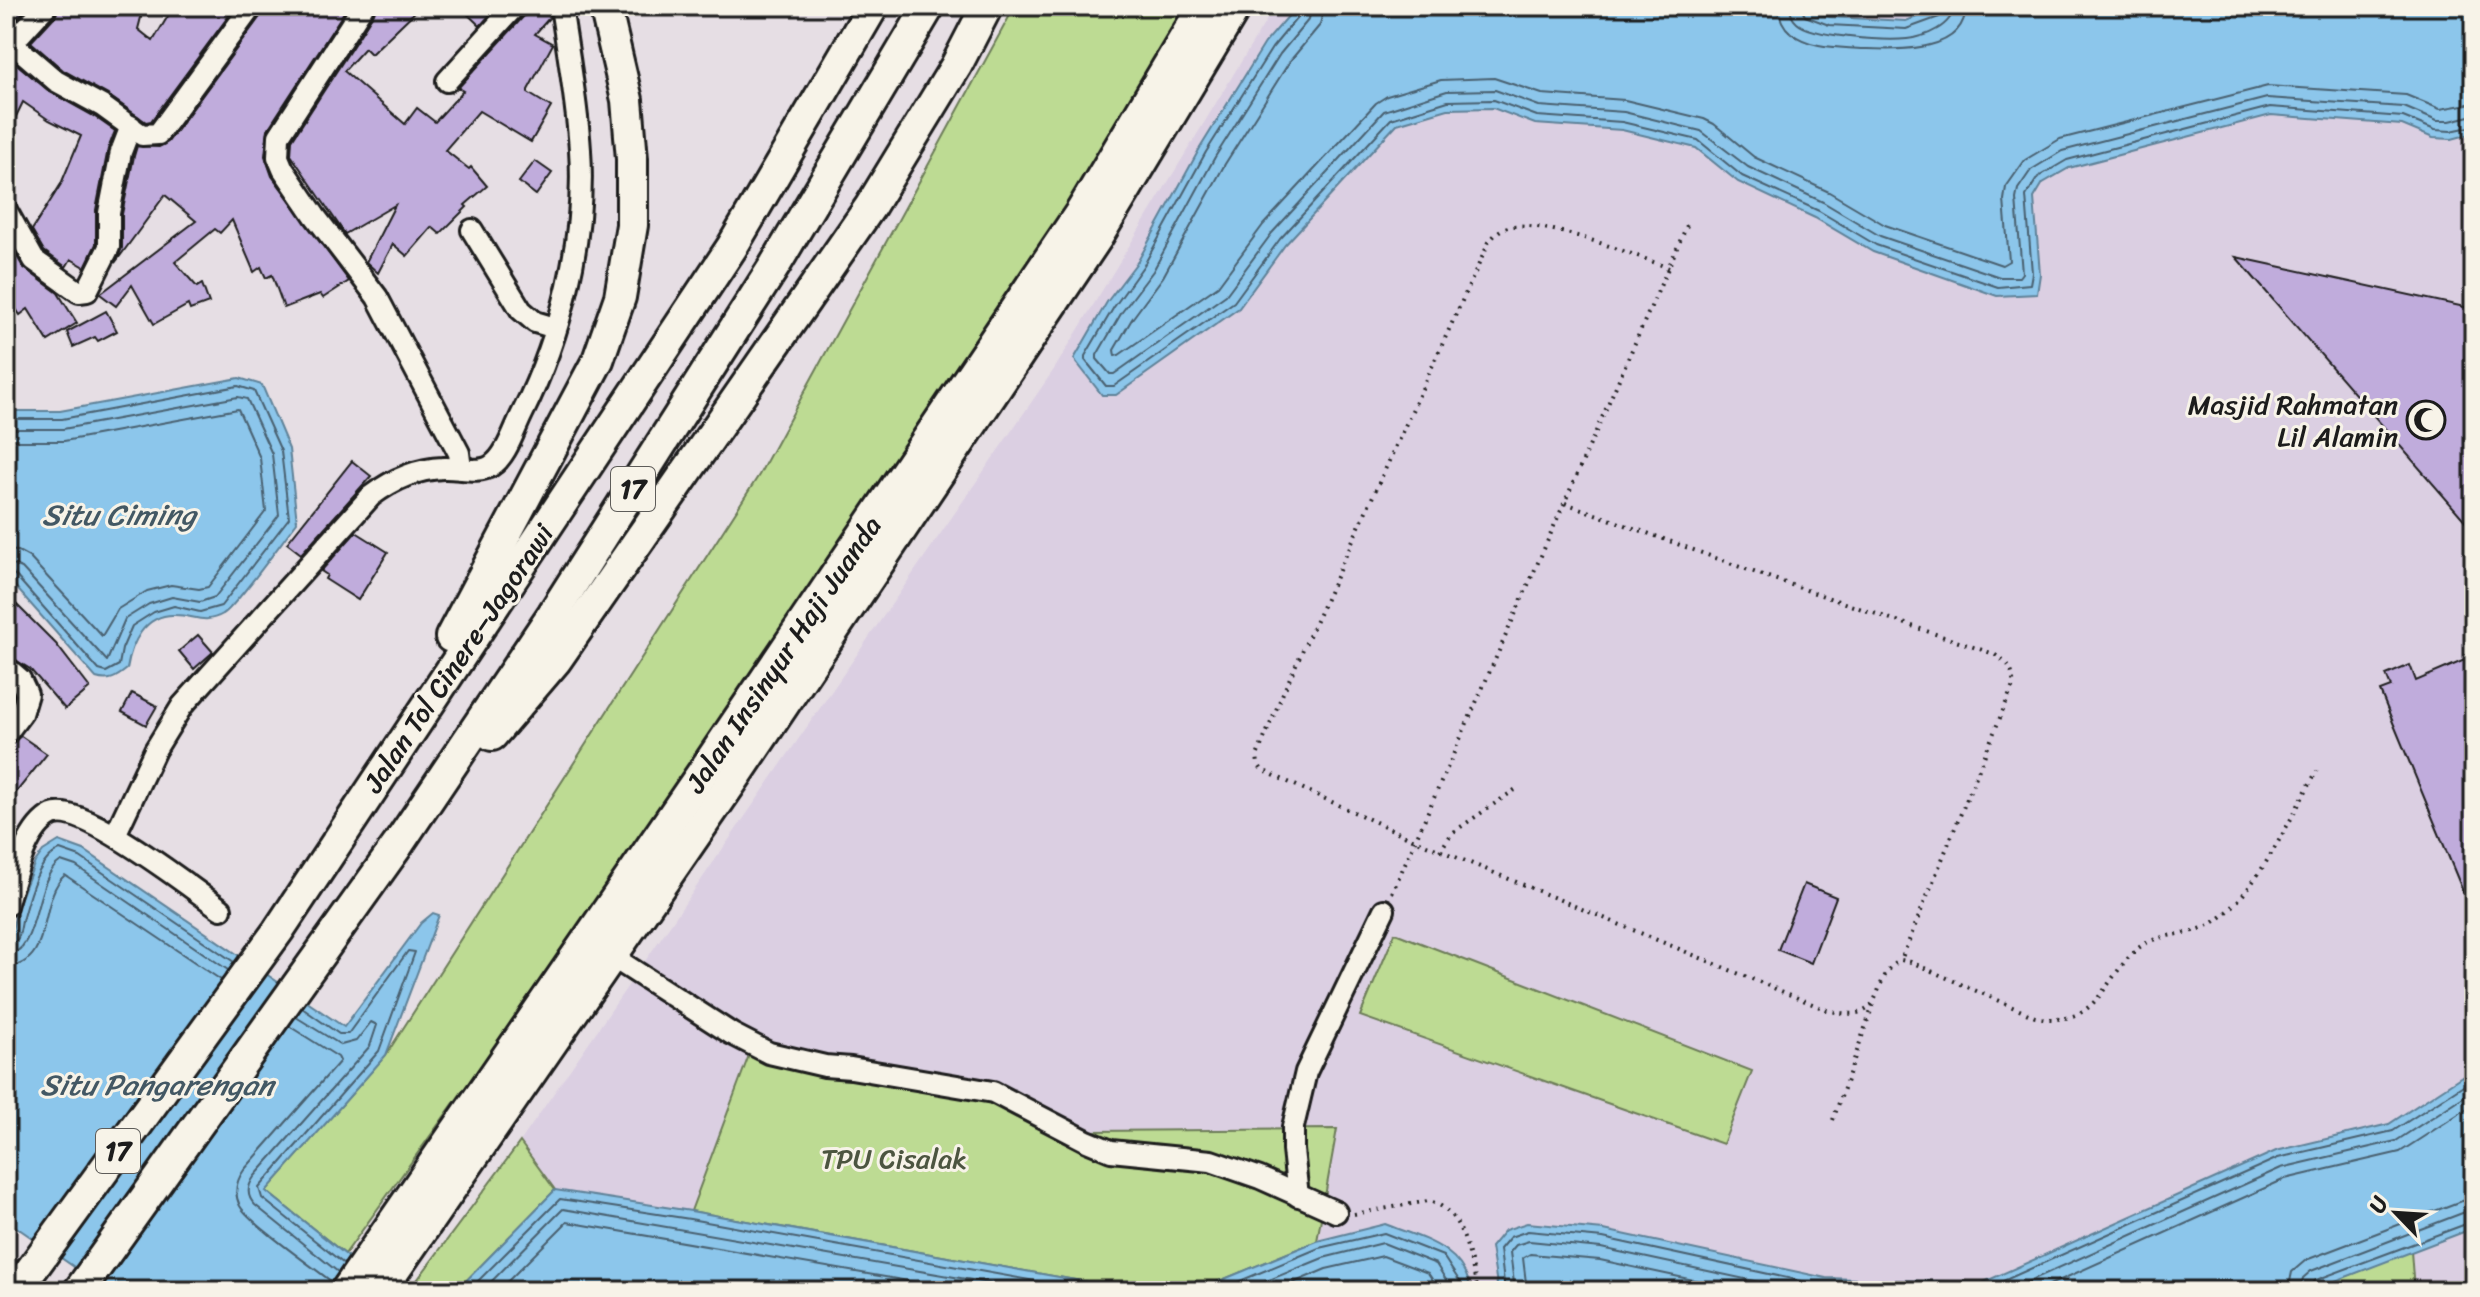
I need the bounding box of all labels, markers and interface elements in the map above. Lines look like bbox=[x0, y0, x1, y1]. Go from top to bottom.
place label: Masjid Rahmatan Lil Alamin bbox=[2188, 380, 2398, 461]
mosque icon: Masjid Rahmatan Lil Alamin bbox=[2405, 399, 2447, 441]
road number: 17 bbox=[611, 467, 655, 511]
water label: Situ Ciming bbox=[42, 488, 199, 542]
street label: Jalan Insinyur Haji Juanda bbox=[671, 505, 895, 804]
street label: Jalan Tol Cinere–Jagorawi bbox=[349, 513, 568, 804]
water label: Situ Pangarengan bbox=[40, 1058, 277, 1112]
road number: 17 bbox=[96, 1129, 140, 1173]
park label: TPU Cisalak bbox=[821, 1134, 967, 1183]
north arrow bbox=[2356, 1173, 2436, 1253]
text: U bbox=[2358, 1189, 2400, 1220]

